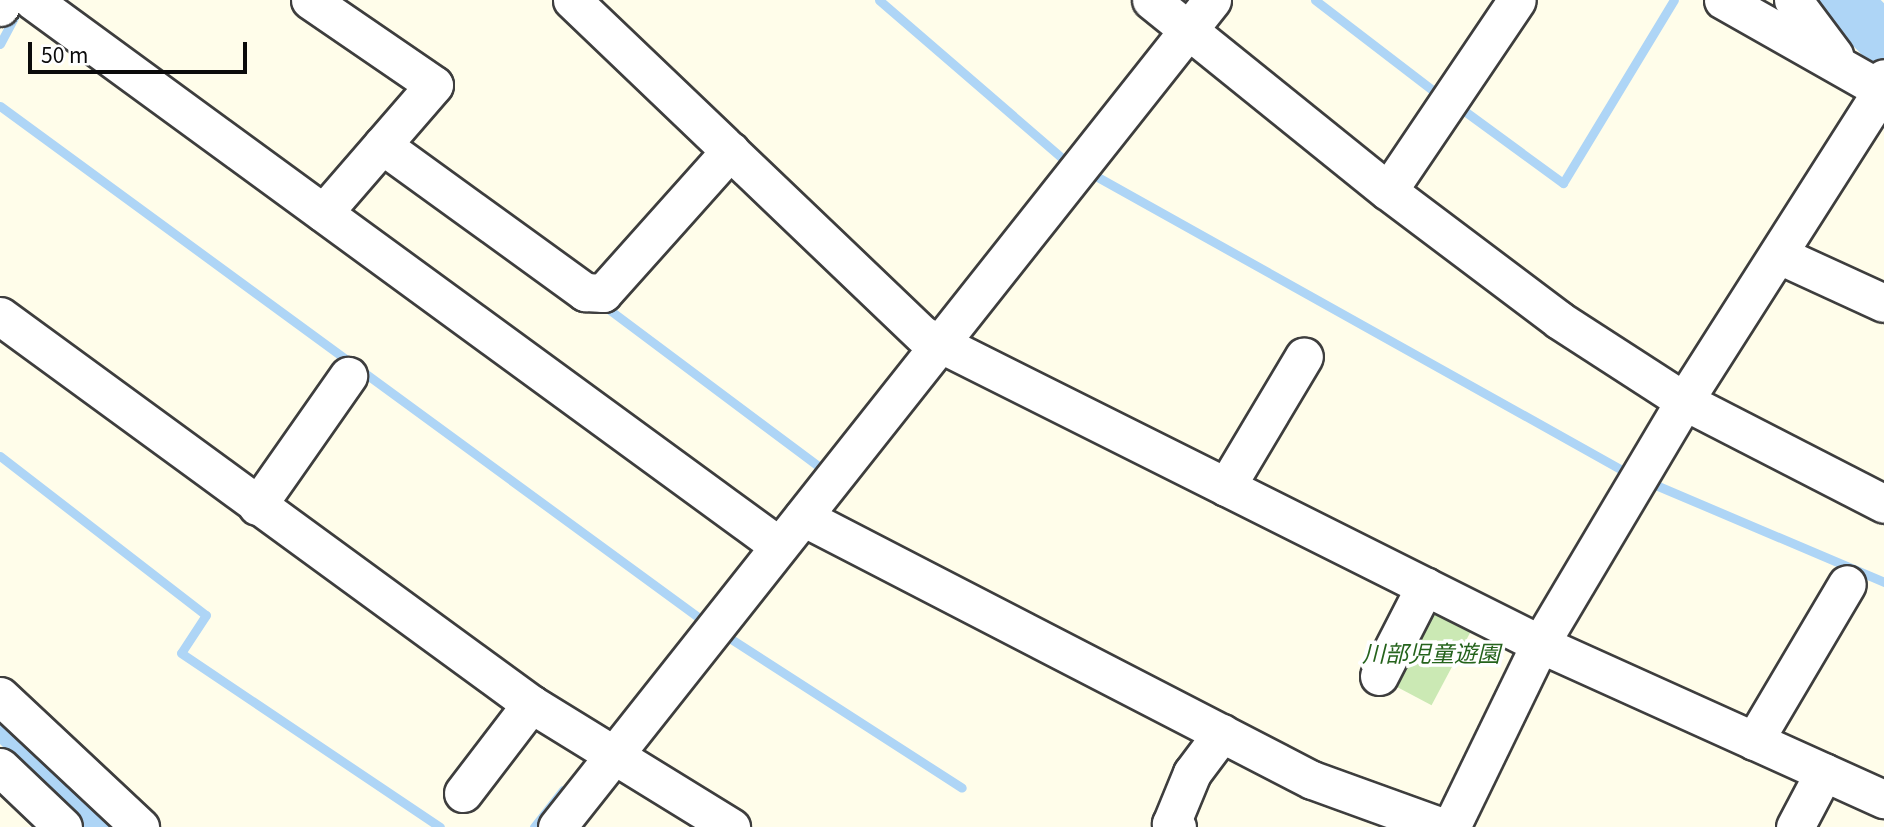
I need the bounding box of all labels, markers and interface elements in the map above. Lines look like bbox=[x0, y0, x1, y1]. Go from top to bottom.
scale bar bbox=[32, 28, 250, 72]
text: 50 m bbox=[41, 39, 88, 69]
park label: 川部児童遊園 bbox=[1362, 638, 1500, 666]

